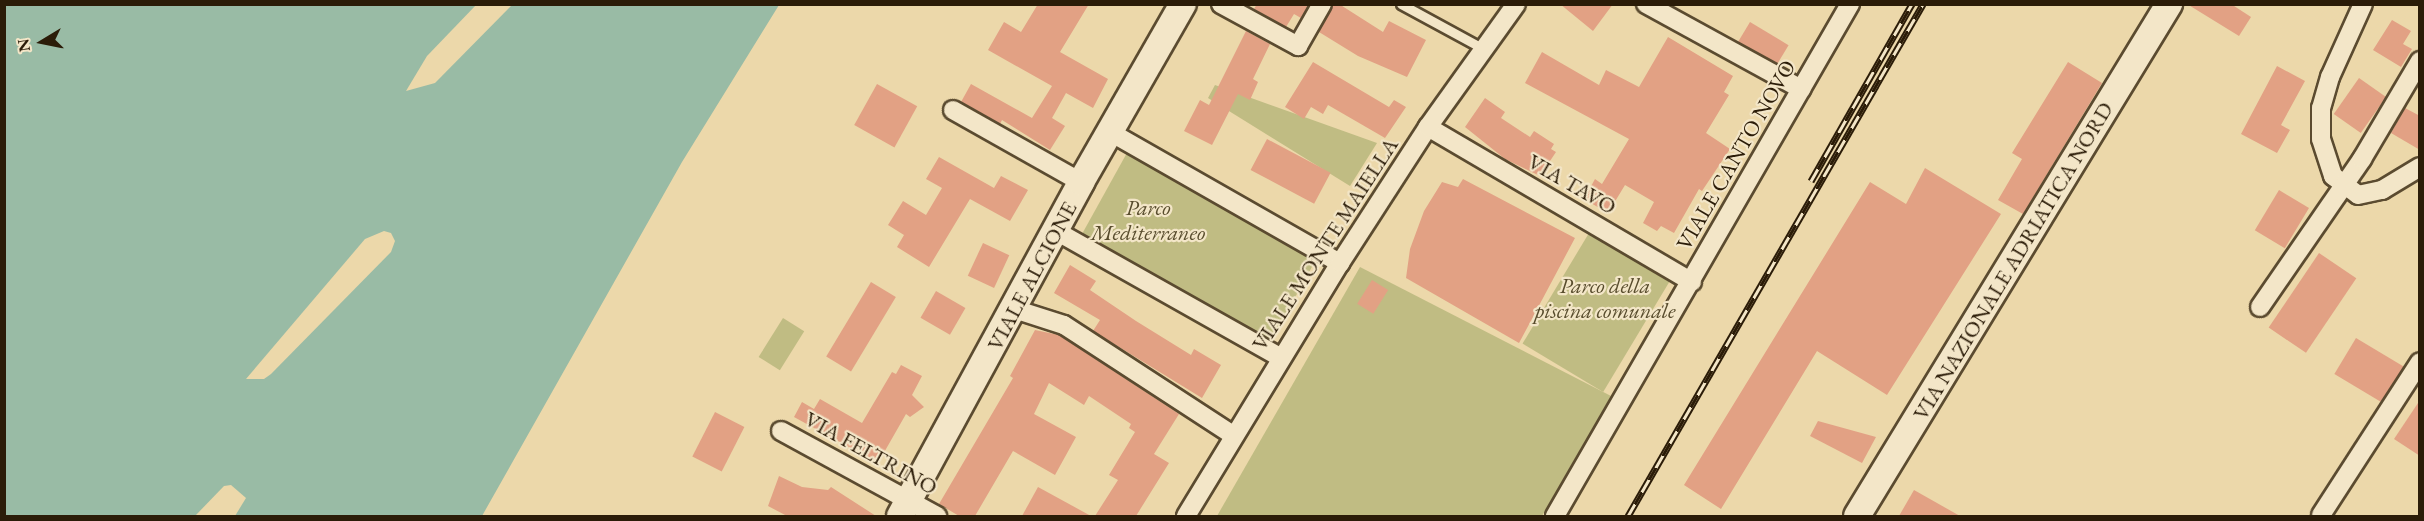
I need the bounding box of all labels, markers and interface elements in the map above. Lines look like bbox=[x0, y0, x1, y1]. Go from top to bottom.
north arrow bbox=[12, 12, 72, 72]
text: N bbox=[12, 37, 35, 53]
street label: VIALE CANTO NOVO bbox=[1671, 55, 1801, 255]
street label: VIA NAZIONALE ADRIATICA NORD bbox=[1907, 97, 2119, 425]
street label: VIALE MONTE MAIELLA bbox=[1246, 133, 1404, 355]
street label: VIA TAVO bbox=[1523, 148, 1621, 220]
park label: Parco Mediterraneo bbox=[1091, 194, 1205, 246]
street label: VIALE ALCIONE bbox=[982, 197, 1082, 355]
park label: Parco della piscina comunale bbox=[1535, 272, 1675, 324]
street label: VIA FELTRINO bbox=[800, 406, 942, 500]

